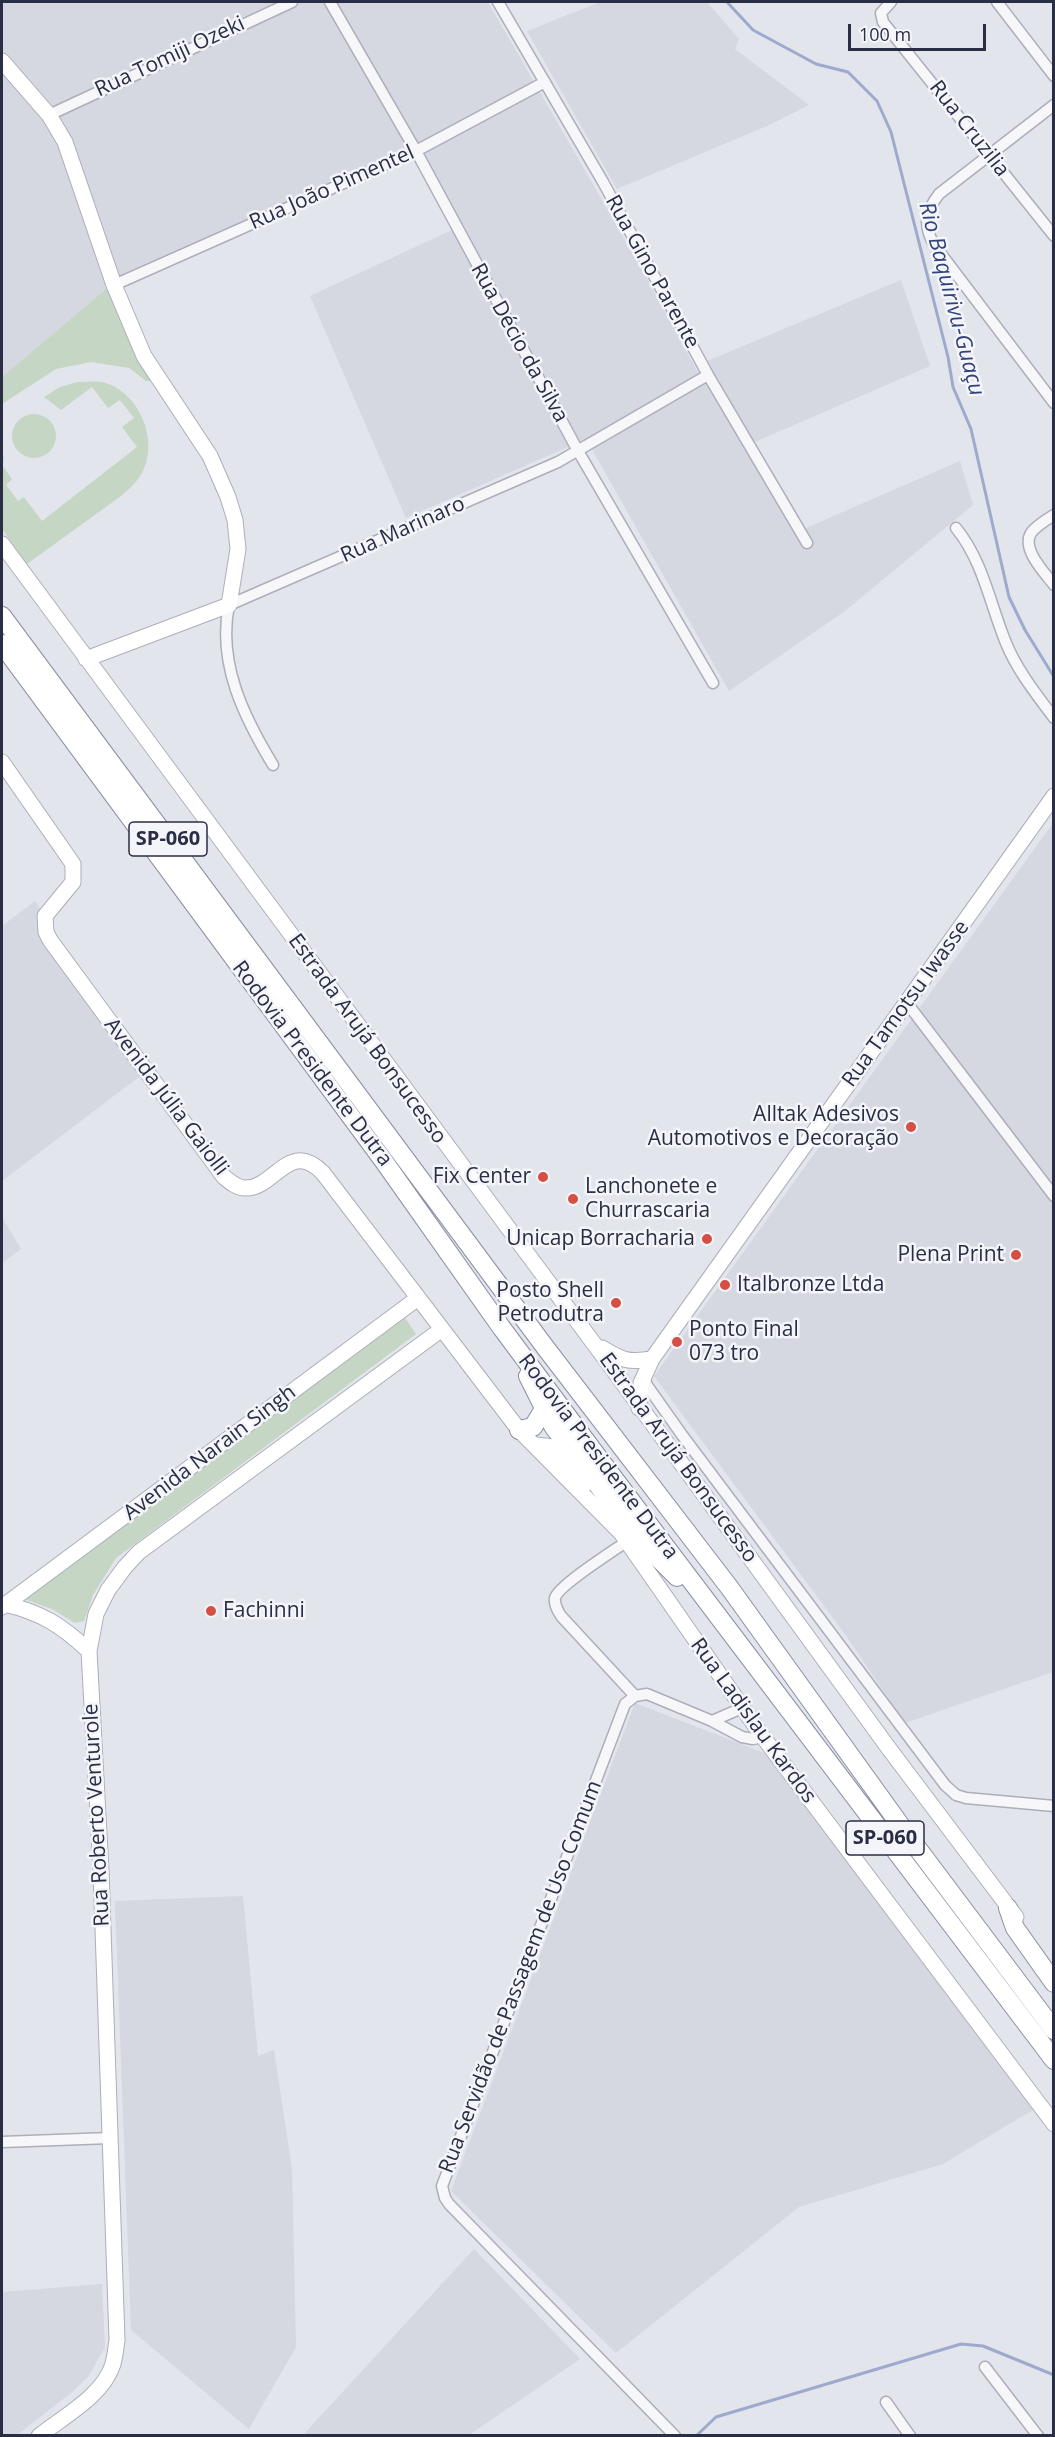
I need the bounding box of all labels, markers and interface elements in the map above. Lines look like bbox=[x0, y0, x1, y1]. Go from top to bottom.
street label: Rua Tomiji Ozeki bbox=[91, 11, 249, 103]
scale bar bbox=[851, 12, 989, 50]
text: 100 m bbox=[859, 22, 911, 46]
street label: Rua Cruzilia bbox=[924, 76, 1014, 182]
street label: Rua João Pimentel bbox=[246, 140, 418, 236]
street label: Rua Gino Parente bbox=[599, 191, 705, 353]
water label: Rio Baquirivu-Guaçu bbox=[912, 199, 990, 399]
street label: Rua Décio da Silva bbox=[465, 259, 573, 427]
street label: Rua Marinaro bbox=[337, 491, 469, 569]
road number: SP-060 bbox=[129, 822, 207, 856]
street label: Rua Tamotsu Iwasse bbox=[837, 916, 975, 1092]
street label: Estrada Arujá Bonsucesso bbox=[282, 929, 452, 1149]
street label: Rodovia Presidente Dutra bbox=[227, 956, 397, 1172]
street label: Avenida Júlia Gaiolli bbox=[99, 1013, 233, 1181]
place label: Alltak Adesivos Automotivos e Decoração bbox=[648, 1102, 899, 1152]
marker: Alltak Adesivos Automotivos e Decoração bbox=[904, 1120, 918, 1134]
place label: Fix Center bbox=[433, 1164, 531, 1190]
marker: Fix Center bbox=[536, 1170, 550, 1184]
place label: Lanchonete e Churrascaria bbox=[585, 1174, 717, 1224]
marker: Lanchonete e Churrascaria bbox=[566, 1192, 580, 1206]
place label: Unicap Borracharia bbox=[506, 1226, 695, 1252]
marker: Unicap Borracharia bbox=[700, 1232, 714, 1246]
place label: Plena Print bbox=[897, 1242, 1004, 1268]
marker: Plena Print bbox=[1009, 1248, 1023, 1262]
place label: Italbronze Ltda bbox=[737, 1272, 884, 1298]
place label: Posto Shell Petrodutra bbox=[496, 1278, 604, 1328]
marker: Italbronze Ltda bbox=[718, 1278, 732, 1292]
marker: Posto Shell Petrodutra bbox=[609, 1296, 623, 1310]
place label: Ponto Final 073 tro bbox=[689, 1317, 799, 1367]
marker: Ponto Final 073 tro bbox=[670, 1335, 684, 1349]
street label: Estrada Arujá Bonsucesso bbox=[593, 1348, 763, 1568]
street label: Rodovia Presidente Dutra bbox=[513, 1349, 683, 1565]
street label: Avenida Narain Singh bbox=[119, 1380, 301, 1526]
place label: Fachinni bbox=[223, 1598, 305, 1624]
marker: Fachinni bbox=[204, 1604, 218, 1618]
street label: Rua Ladislau Kardos bbox=[685, 1634, 821, 1808]
street label: Rua Roberto Venturole bbox=[79, 1703, 115, 1927]
street label: Rua Servidão de Passagem de Uso Comum bbox=[434, 1777, 608, 2177]
road number: SP-060 bbox=[846, 1821, 924, 1855]

